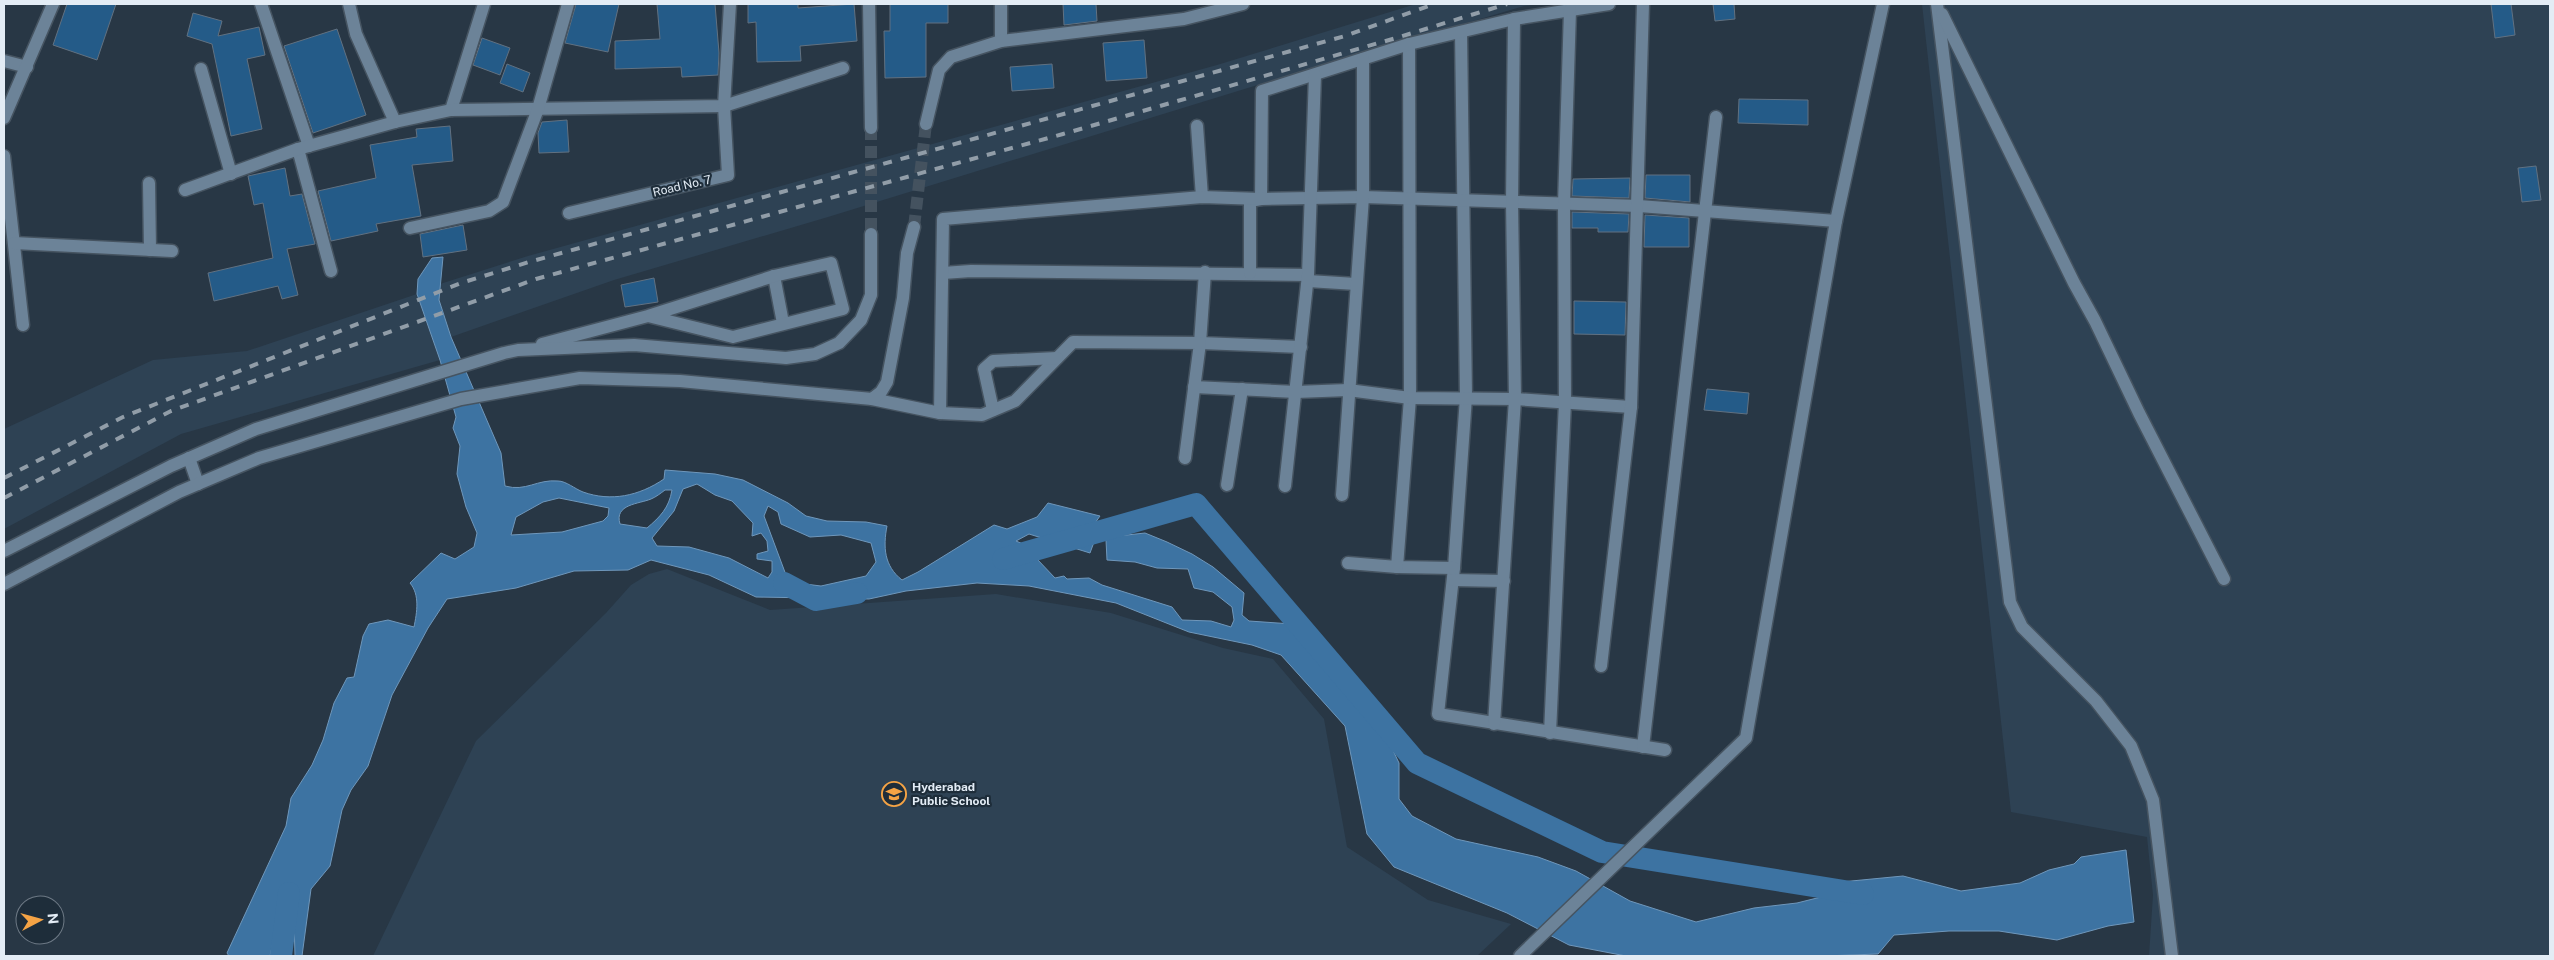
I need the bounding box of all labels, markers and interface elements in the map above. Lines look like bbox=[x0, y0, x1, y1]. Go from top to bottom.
street label: Road No. 7 bbox=[651, 172, 713, 200]
place label: Hyderabad Public School bbox=[912, 780, 990, 808]
school or university icon: Hyderabad Public School bbox=[881, 781, 907, 807]
north arrow bbox=[15, 895, 65, 945]
text: N bbox=[44, 912, 61, 925]

